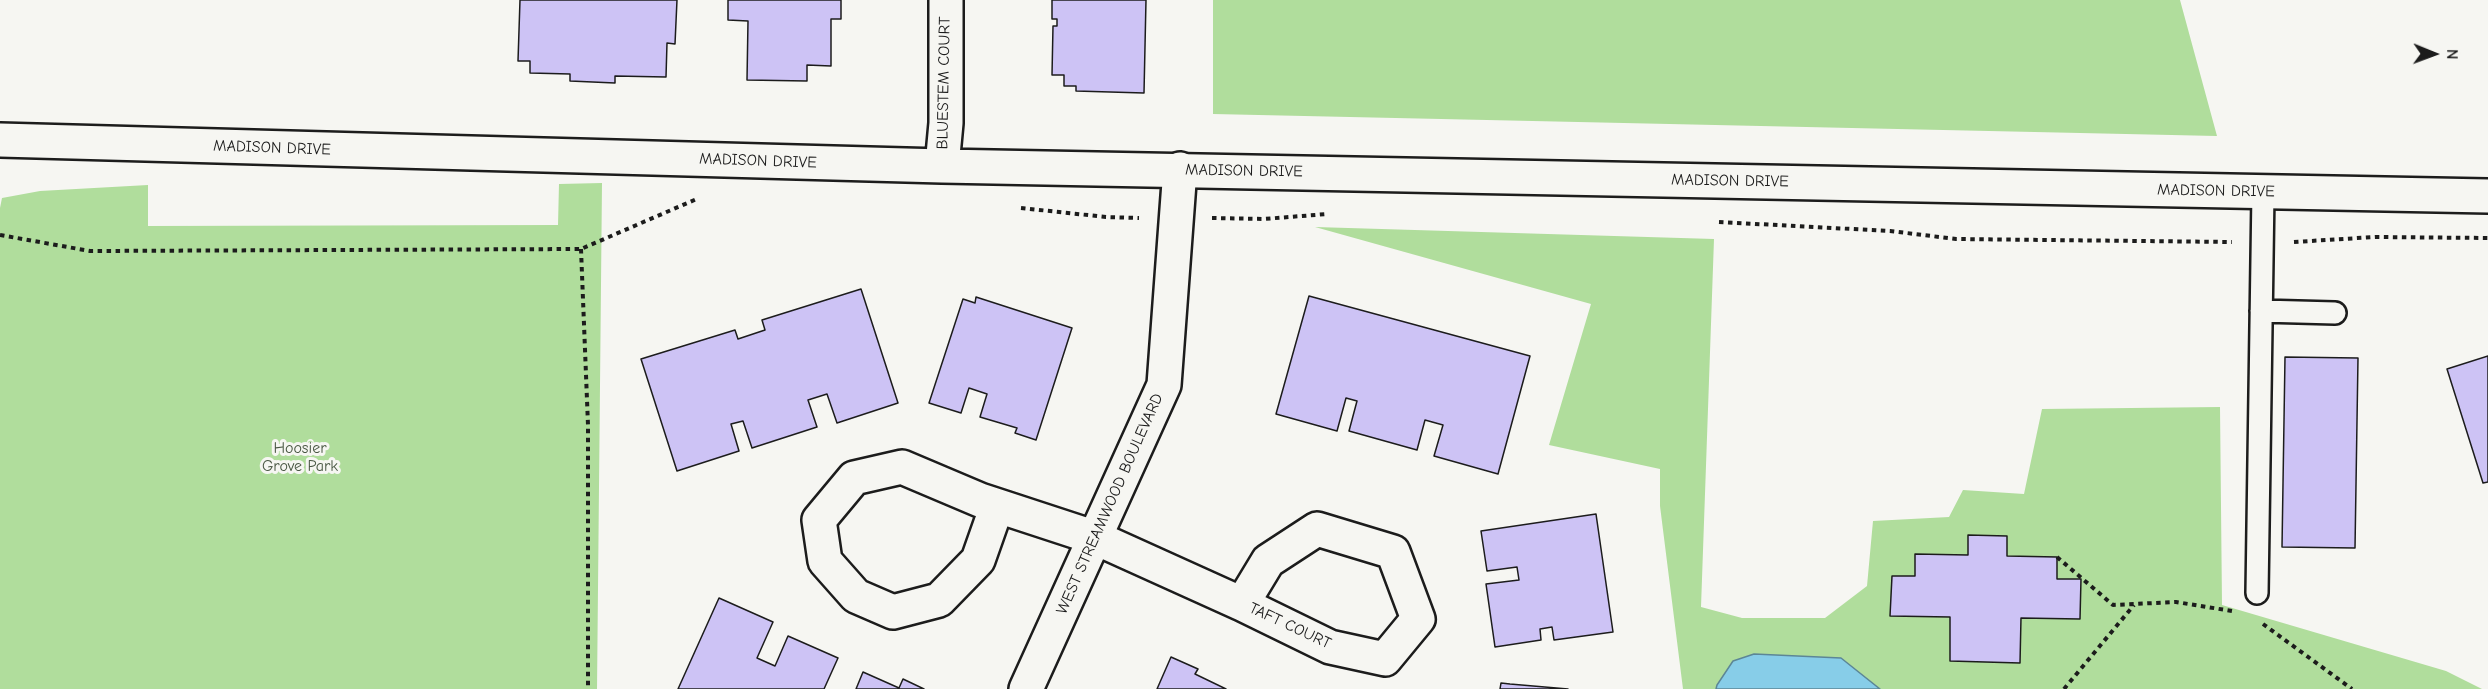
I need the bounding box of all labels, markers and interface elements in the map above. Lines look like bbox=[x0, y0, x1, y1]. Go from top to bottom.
street label: BLUESTEM COURT bbox=[933, 16, 955, 150]
north arrow bbox=[2404, 24, 2464, 84]
text: N bbox=[2443, 49, 2461, 60]
street label: MADISON DRIVE bbox=[213, 136, 331, 160]
street label: MADISON DRIVE bbox=[699, 149, 817, 173]
street label: MADISON DRIVE bbox=[1185, 160, 1303, 182]
street label: MADISON DRIVE bbox=[1671, 170, 1789, 192]
street label: MADISON DRIVE bbox=[2157, 180, 2275, 202]
street label: WEST STREAMWOOD BOULEVARD bbox=[1052, 391, 1168, 617]
park label: Hoosier Grove Park bbox=[262, 438, 338, 476]
street label: TAFT COURT bbox=[1246, 599, 1334, 653]

